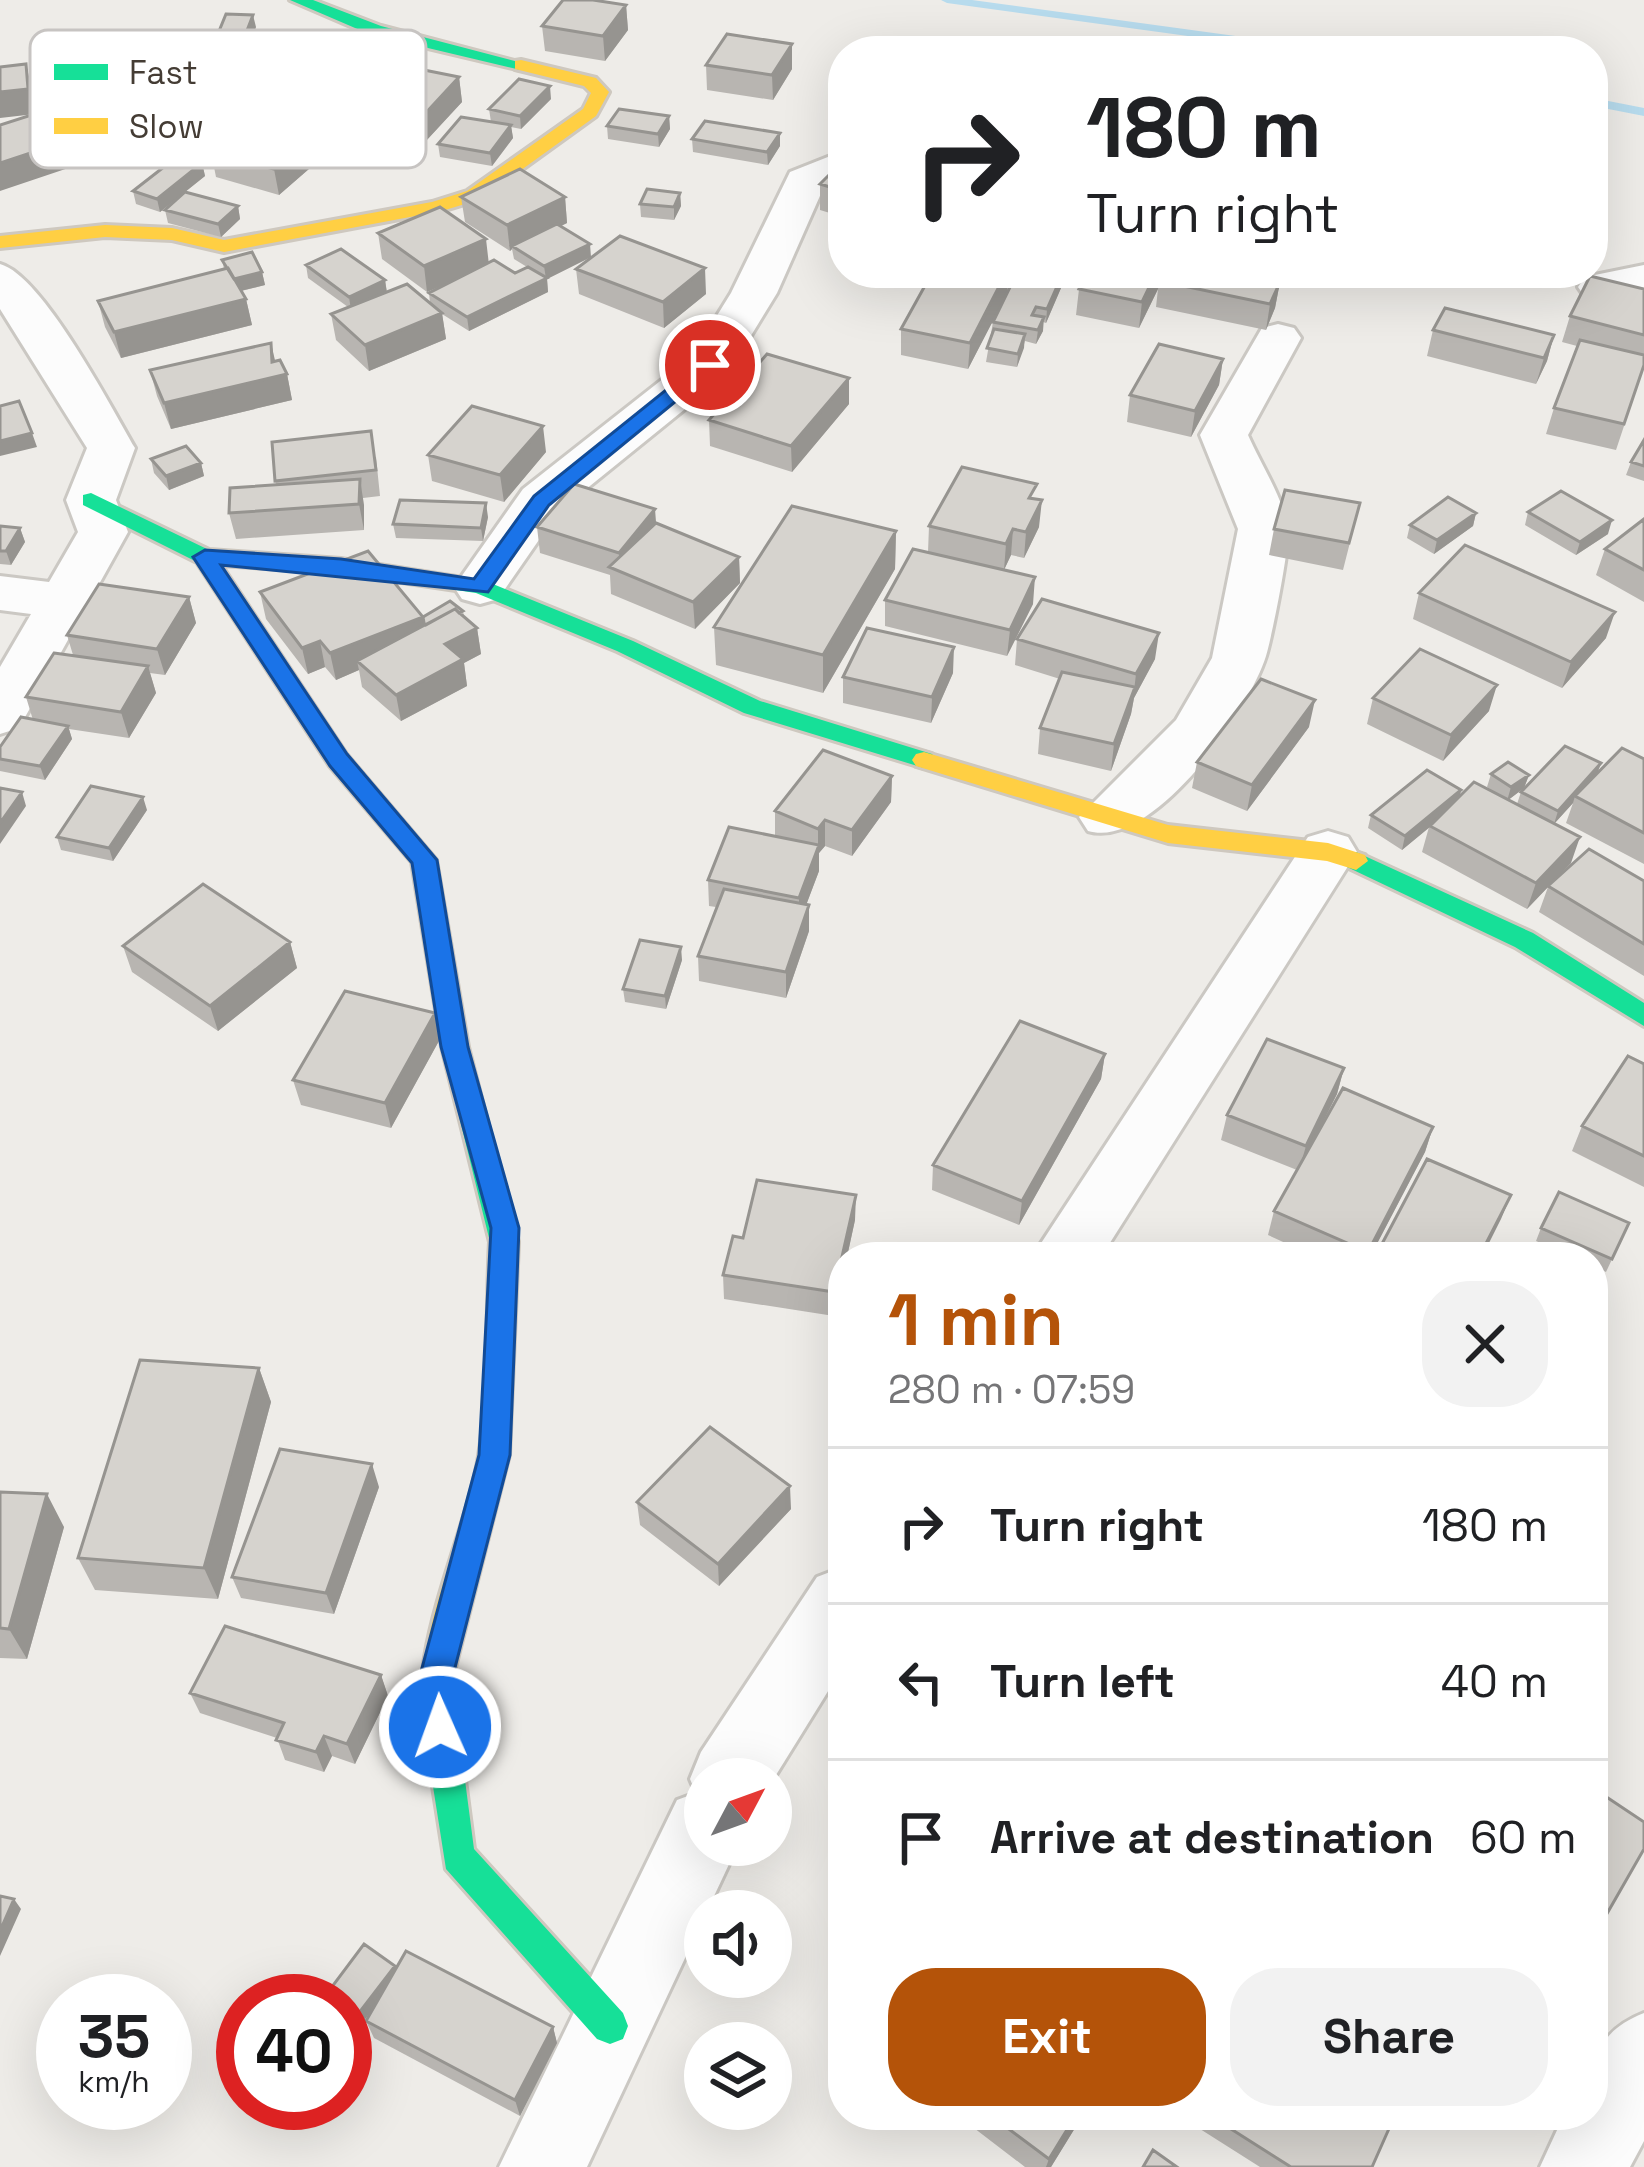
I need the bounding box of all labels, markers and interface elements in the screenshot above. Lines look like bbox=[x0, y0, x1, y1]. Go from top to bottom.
legend bbox=[30, 30, 426, 168]
text: Fast bbox=[129, 52, 198, 94]
text: 180 m bbox=[1086, 74, 1322, 182]
icon: right bbox=[888, 84, 1044, 240]
text: Slow bbox=[129, 106, 204, 148]
text: Turn right bbox=[1086, 179, 1339, 248]
pin bbox=[659, 314, 761, 416]
icon: arrive bbox=[677, 332, 743, 398]
text: 1 min bbox=[888, 1274, 1064, 1366]
button: close bbox=[1422, 1281, 1548, 1407]
text: 280 m · 07:59 bbox=[888, 1365, 1135, 1414]
icon: right bbox=[888, 1493, 954, 1559]
text: Turn right bbox=[990, 1497, 1204, 1554]
text: 180 m bbox=[1422, 1497, 1548, 1554]
icon: left bbox=[888, 1649, 954, 1715]
text: Turn left bbox=[990, 1653, 1175, 1710]
text: 40 m bbox=[1441, 1653, 1548, 1710]
position arrow bbox=[377, 1664, 503, 1790]
north arrow bbox=[684, 1758, 792, 1866]
map controls bbox=[684, 1758, 792, 2130]
icon: arrive bbox=[888, 1805, 954, 1871]
text: Arrive at destination bbox=[990, 1809, 1434, 1866]
text: 60 m bbox=[1470, 1809, 1577, 1866]
button: sound bbox=[684, 1890, 792, 1998]
button: Exit bbox=[888, 1968, 1206, 2106]
button: Share bbox=[1230, 1968, 1548, 2106]
speed limit sign: 40 bbox=[216, 1974, 372, 2130]
text: 35 bbox=[78, 1998, 150, 2075]
button: layers bbox=[684, 2022, 792, 2130]
text: km/h bbox=[78, 2062, 150, 2101]

